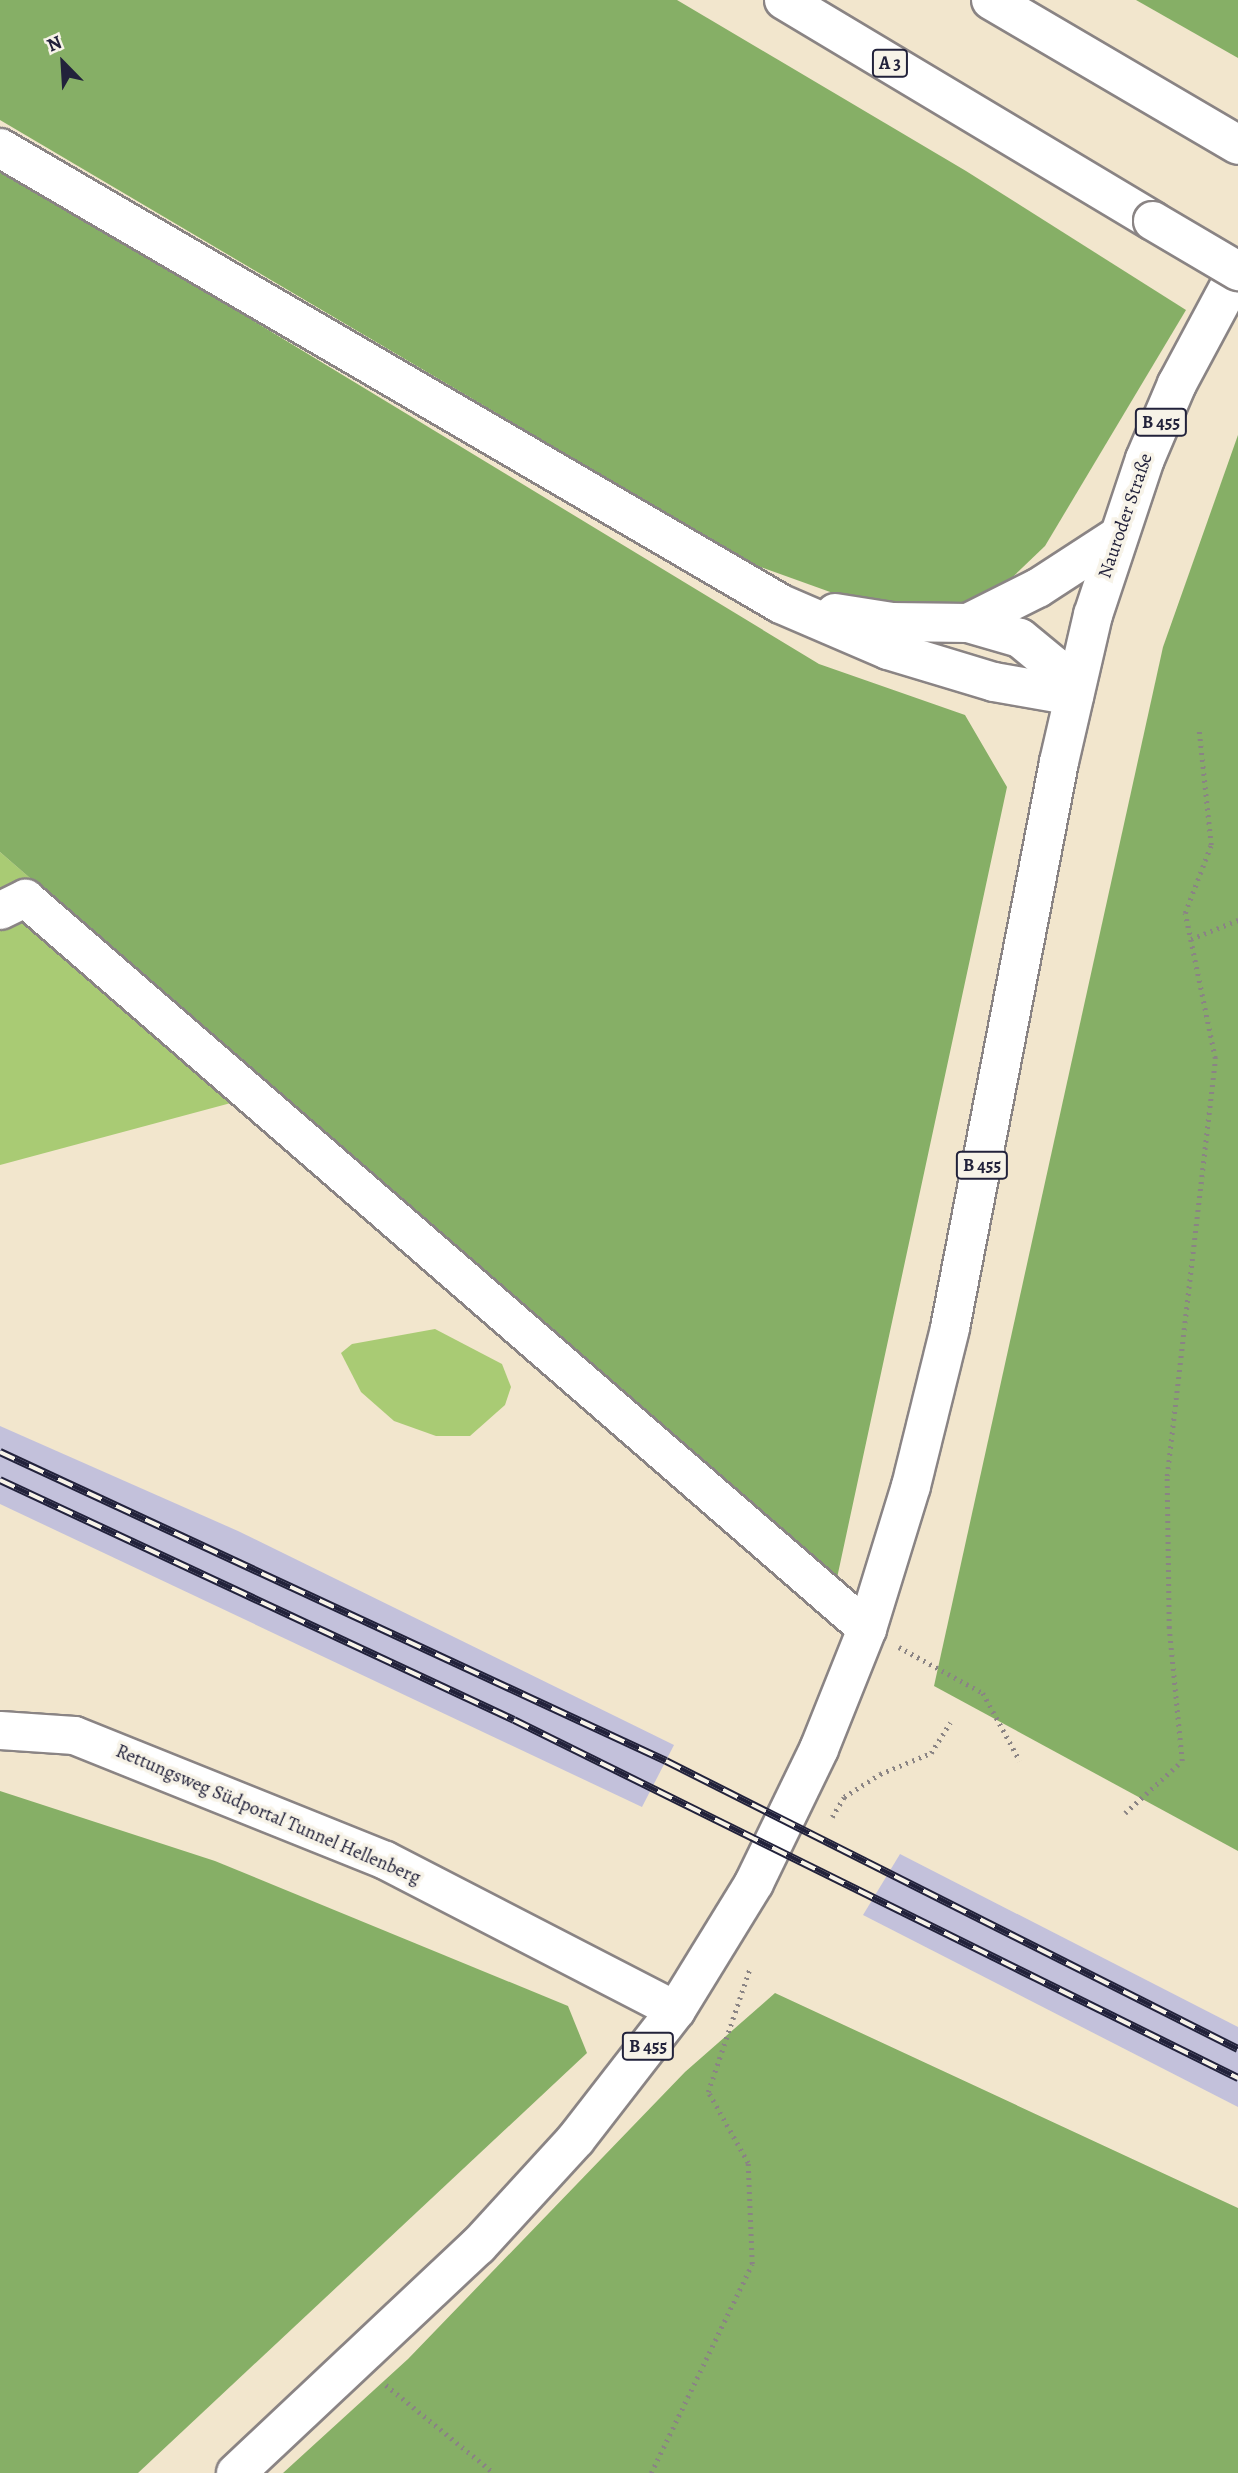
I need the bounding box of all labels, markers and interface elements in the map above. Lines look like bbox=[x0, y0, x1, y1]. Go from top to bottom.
north arrow bbox=[28, 28, 98, 98]
text: N bbox=[43, 29, 66, 59]
road number: A 3 bbox=[871, 48, 909, 78]
road number: B 455 bbox=[1135, 408, 1187, 436]
street label: Nauroder Straße bbox=[1094, 450, 1158, 582]
road number: B 455 bbox=[956, 1150, 1008, 1180]
street label: Rettungsweg Südportal Tunnel Hellenberg bbox=[112, 1740, 424, 1890]
road number: B 455 bbox=[622, 2032, 674, 2060]

